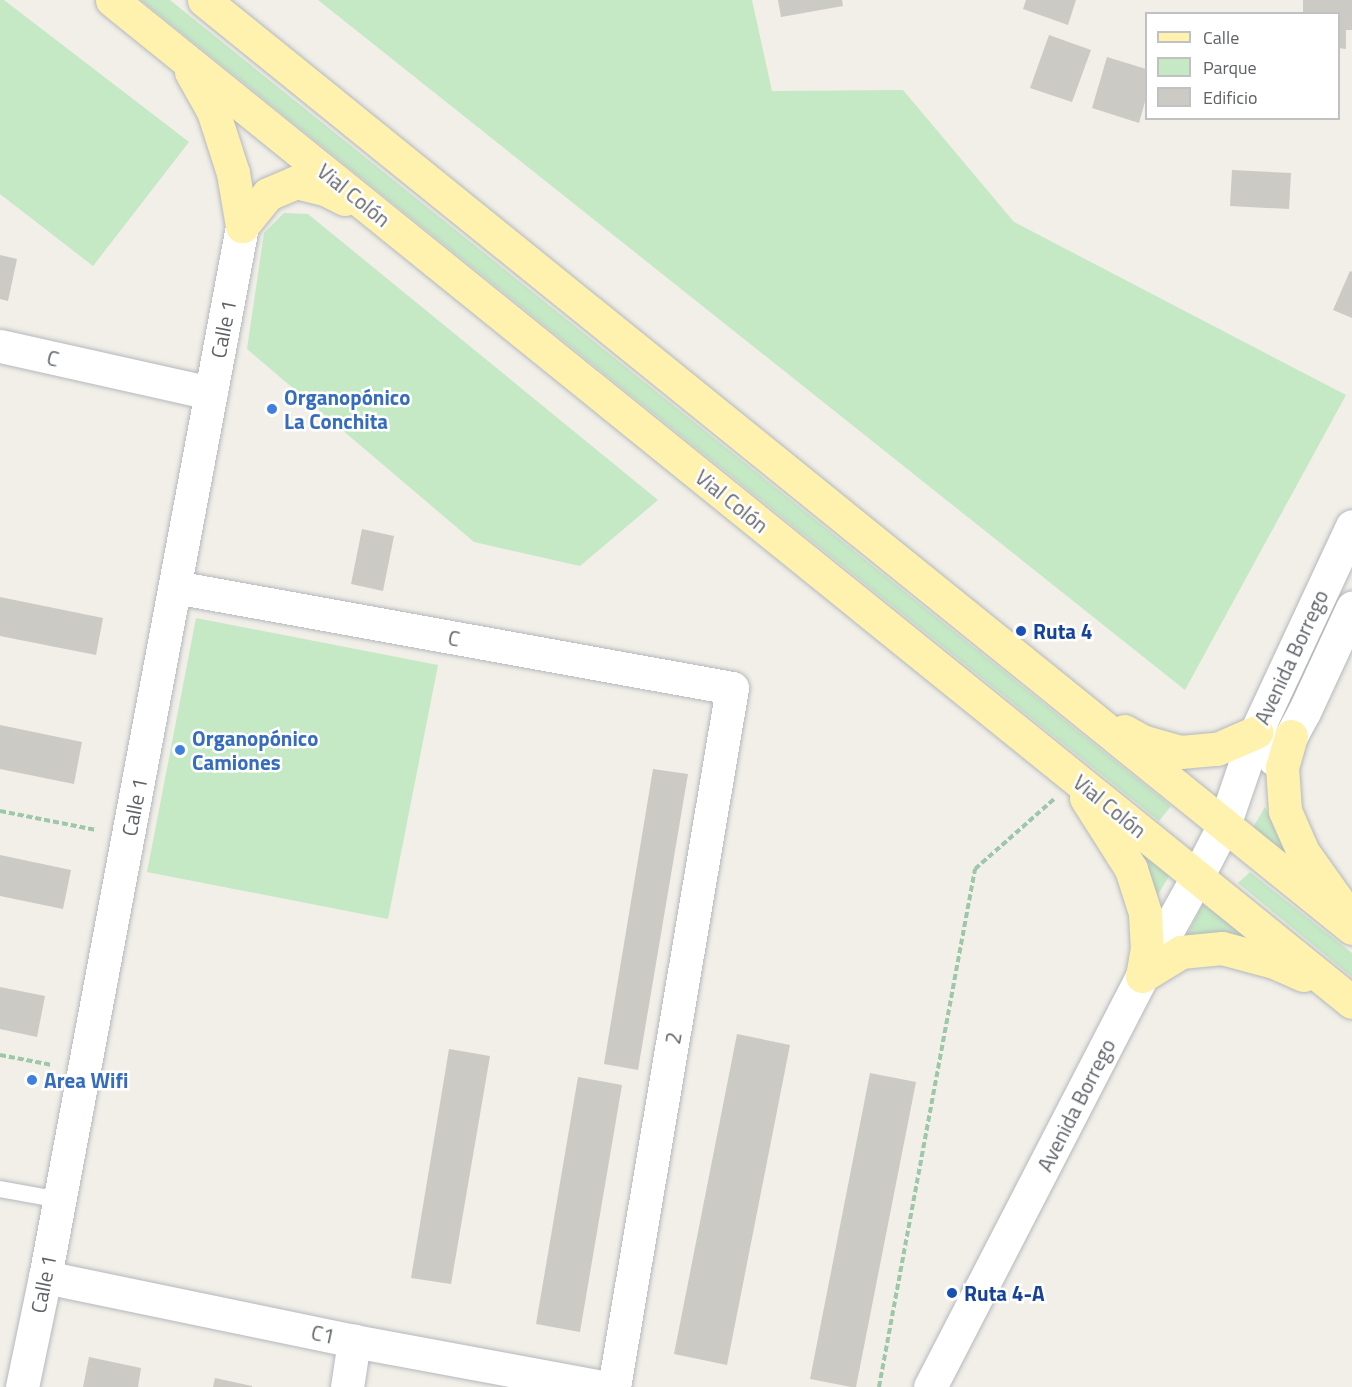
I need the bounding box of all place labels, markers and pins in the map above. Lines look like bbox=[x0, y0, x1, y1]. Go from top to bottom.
place label: Organopónico La Conchita bbox=[284, 384, 410, 434]
marker: Organopónico La Conchita bbox=[265, 402, 279, 416]
place label: Ruta 4 bbox=[1033, 618, 1092, 644]
marker: Ruta 4 bbox=[1014, 624, 1028, 638]
place label: Organopónico Camiones bbox=[192, 725, 318, 775]
marker: Organopónico Camiones bbox=[173, 743, 187, 757]
place label: Area Wifi bbox=[44, 1067, 128, 1093]
marker: Area Wifi bbox=[25, 1073, 39, 1087]
place label: Ruta 4-A bbox=[964, 1280, 1045, 1306]
marker: Ruta 4-A bbox=[945, 1286, 959, 1300]

